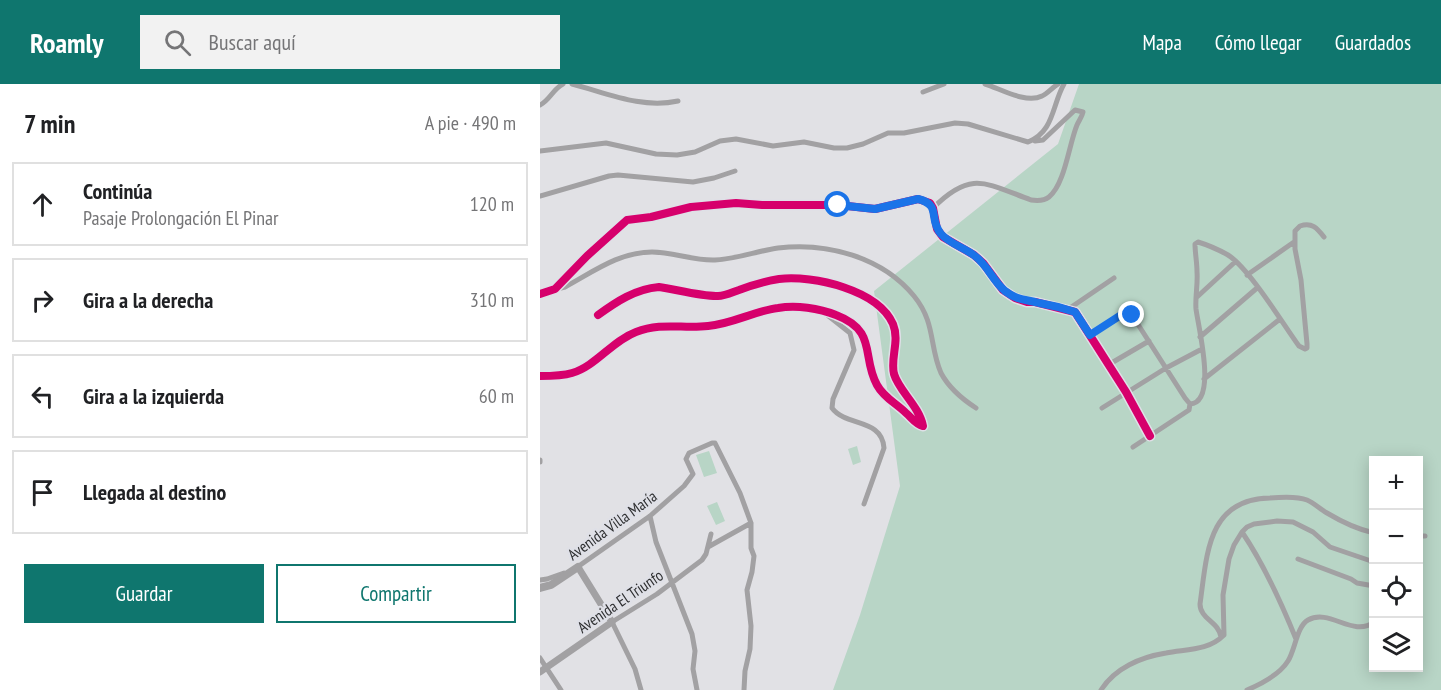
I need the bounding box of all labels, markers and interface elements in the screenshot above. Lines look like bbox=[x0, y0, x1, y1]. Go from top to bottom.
search box bbox=[140, 15, 560, 69]
text: Roamly bbox=[30, 24, 104, 61]
icon: search bbox=[161, 26, 194, 59]
text: Buscar aquí bbox=[209, 28, 296, 56]
text: Mapa bbox=[1143, 29, 1182, 56]
text: Cómo llegar bbox=[1215, 29, 1302, 56]
text: Guardados bbox=[1335, 29, 1411, 56]
text: 7 min bbox=[24, 107, 75, 140]
text: A pie · 490 m bbox=[425, 110, 516, 136]
text: Continúa bbox=[83, 177, 152, 205]
icon: ahead bbox=[26, 188, 59, 221]
text: 120 m bbox=[470, 191, 514, 217]
route start bbox=[824, 191, 850, 217]
text: Pasaje Prolongación El Pinar bbox=[83, 205, 279, 231]
icon: right bbox=[26, 284, 59, 317]
text: Gira a la derecha bbox=[83, 286, 213, 314]
text: 310 m bbox=[470, 287, 514, 313]
route end bbox=[1118, 301, 1144, 327]
icon: left bbox=[26, 380, 59, 413]
text: Gira a la izquierda bbox=[83, 382, 224, 410]
text: 60 m bbox=[479, 383, 514, 409]
map controls bbox=[1369, 456, 1423, 672]
button: + bbox=[1369, 456, 1423, 510]
icon: arrive bbox=[26, 476, 59, 509]
text: Llegada al destino bbox=[83, 478, 226, 506]
street label: Avenida Villa María bbox=[563, 486, 661, 564]
button: − bbox=[1369, 510, 1423, 564]
button: Guardar bbox=[24, 564, 264, 623]
button: Compartir bbox=[276, 564, 516, 623]
button: locate bbox=[1369, 564, 1423, 618]
street label: Avenida El Triunfo bbox=[573, 565, 667, 637]
button: layers bbox=[1369, 618, 1423, 672]

